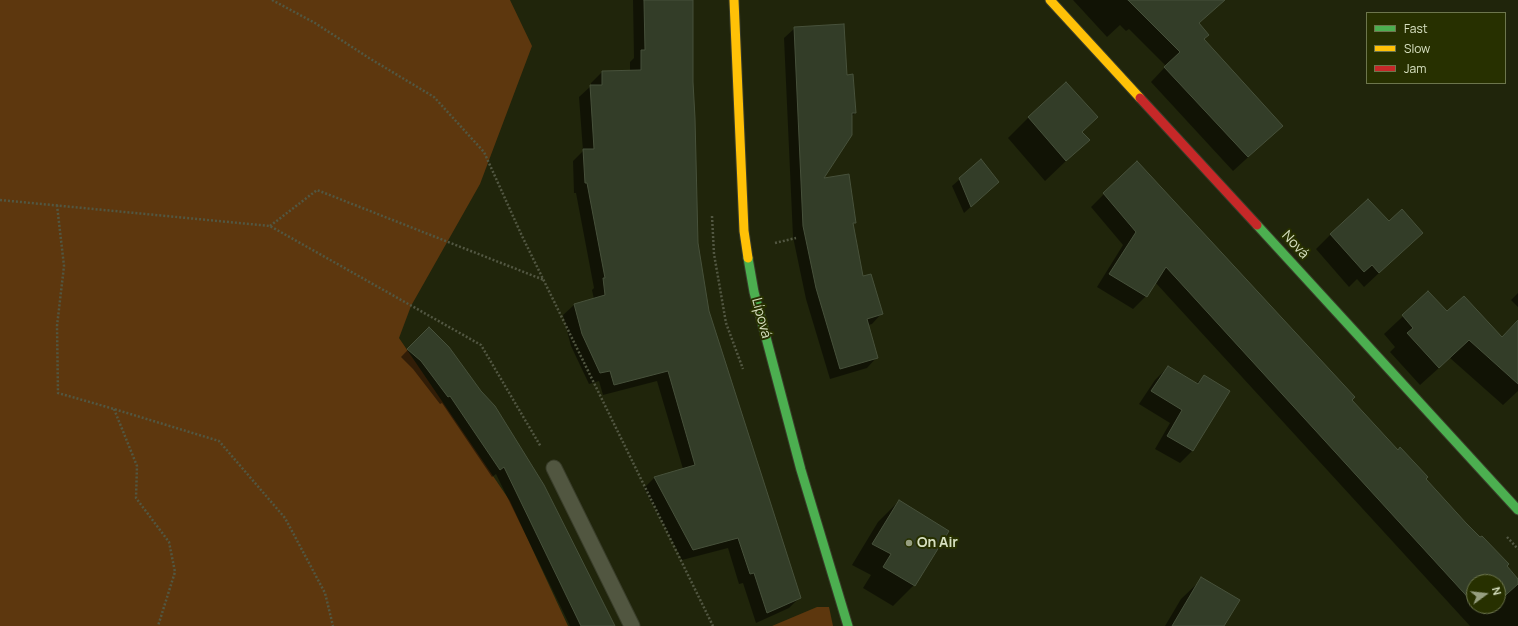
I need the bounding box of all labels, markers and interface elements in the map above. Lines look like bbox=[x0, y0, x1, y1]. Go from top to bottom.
legend bbox=[1366, 12, 1506, 84]
text: Fast bbox=[1404, 20, 1428, 37]
text: Slow bbox=[1404, 40, 1430, 57]
text: Jam bbox=[1404, 60, 1426, 77]
street label: Nová bbox=[1278, 228, 1312, 262]
street label: Lípová bbox=[748, 296, 774, 340]
place label: On Air bbox=[917, 535, 958, 551]
marker: On Air bbox=[904, 538, 914, 548]
north arrow bbox=[1466, 574, 1506, 614]
text: N bbox=[1489, 585, 1505, 597]

